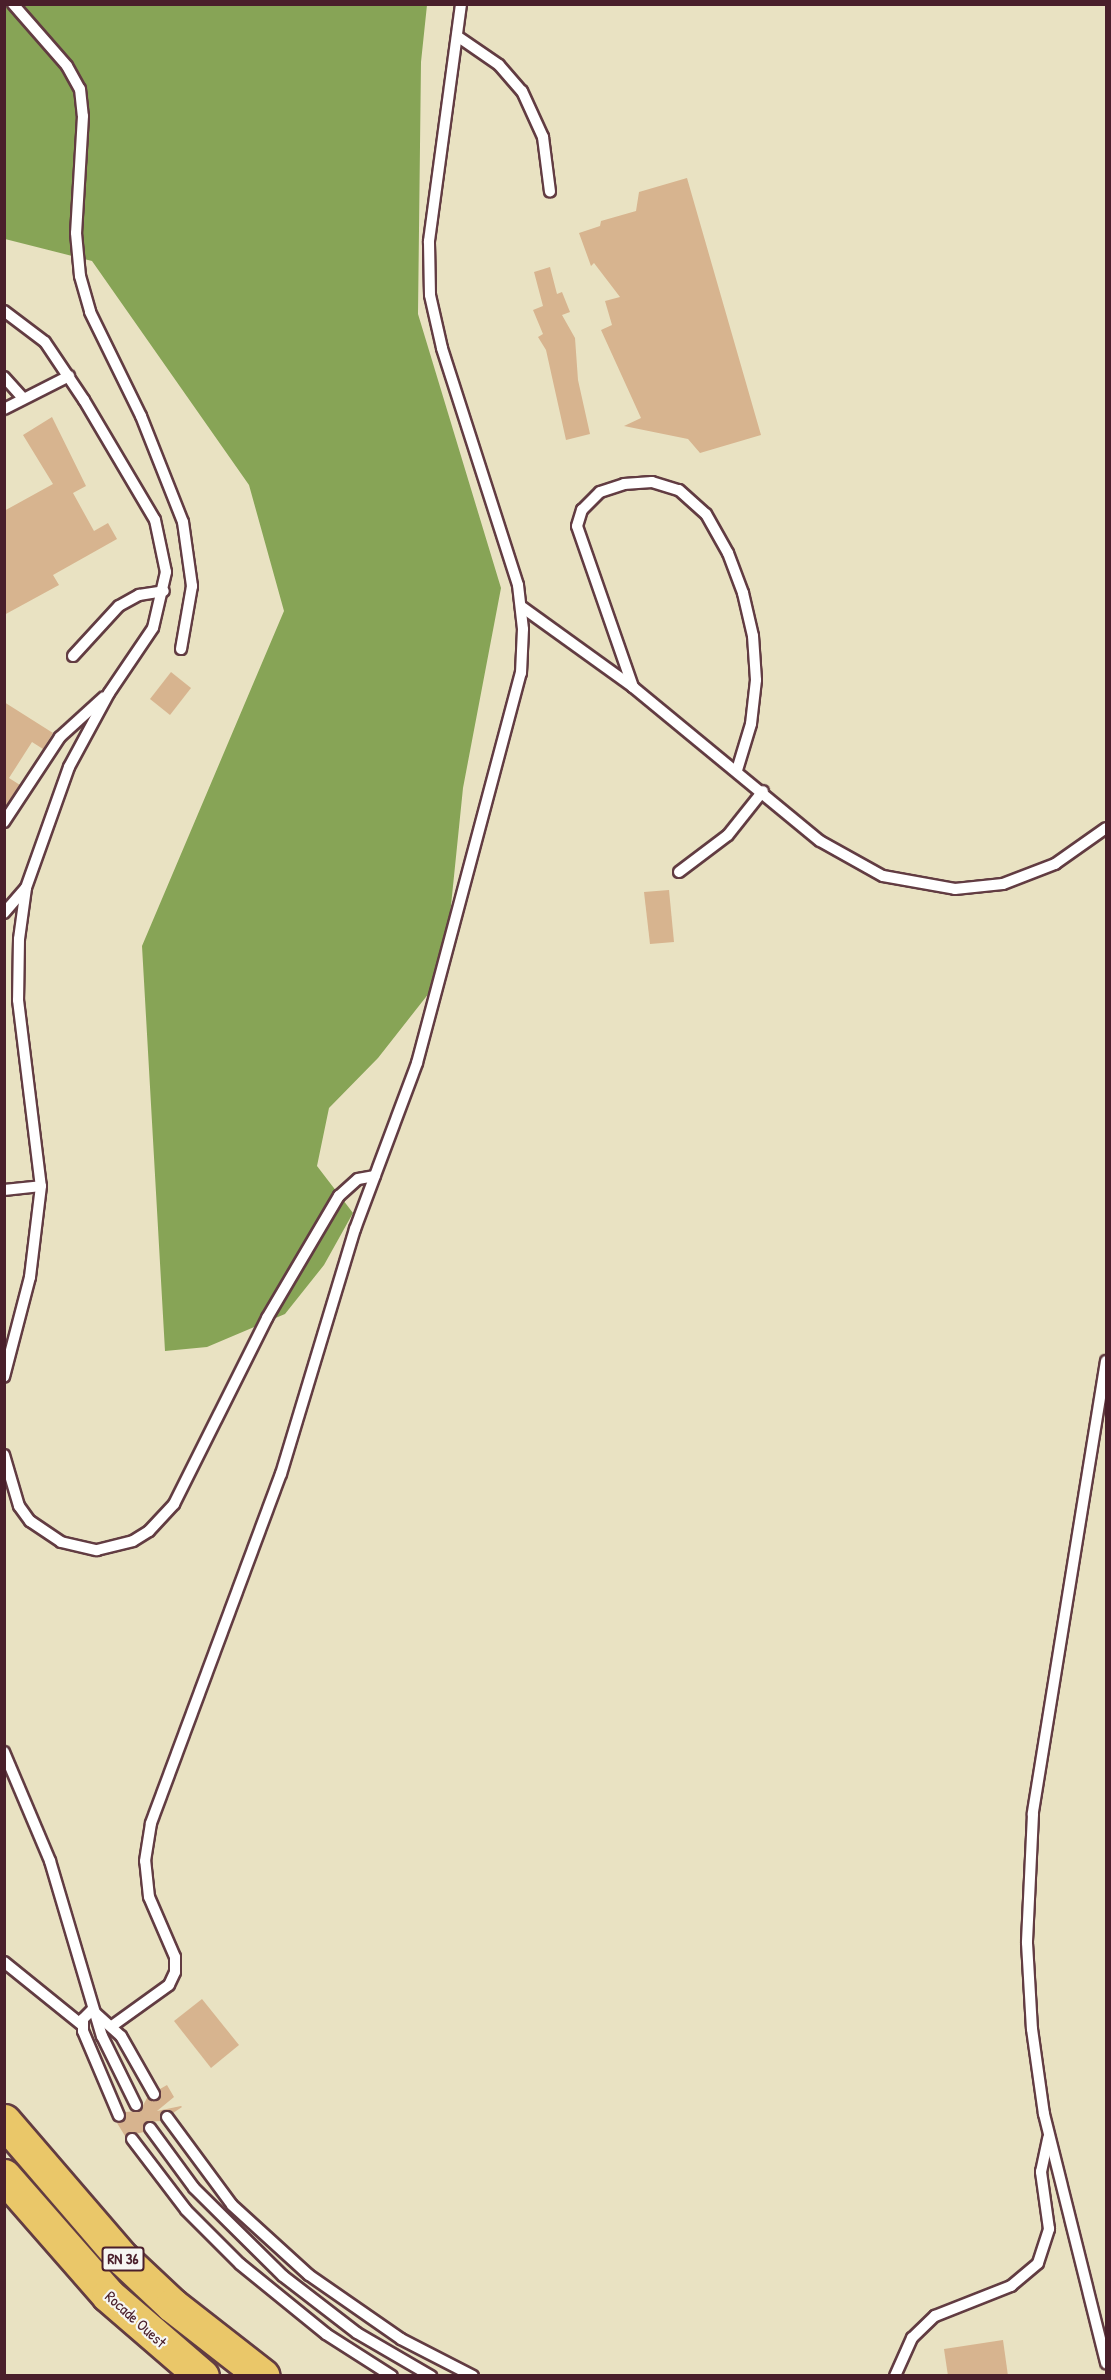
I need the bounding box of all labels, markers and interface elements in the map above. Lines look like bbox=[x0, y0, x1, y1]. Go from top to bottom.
road number: RN 36 bbox=[100, 2247, 146, 2271]
street label: Rocade Ouest bbox=[101, 2287, 171, 2351]

